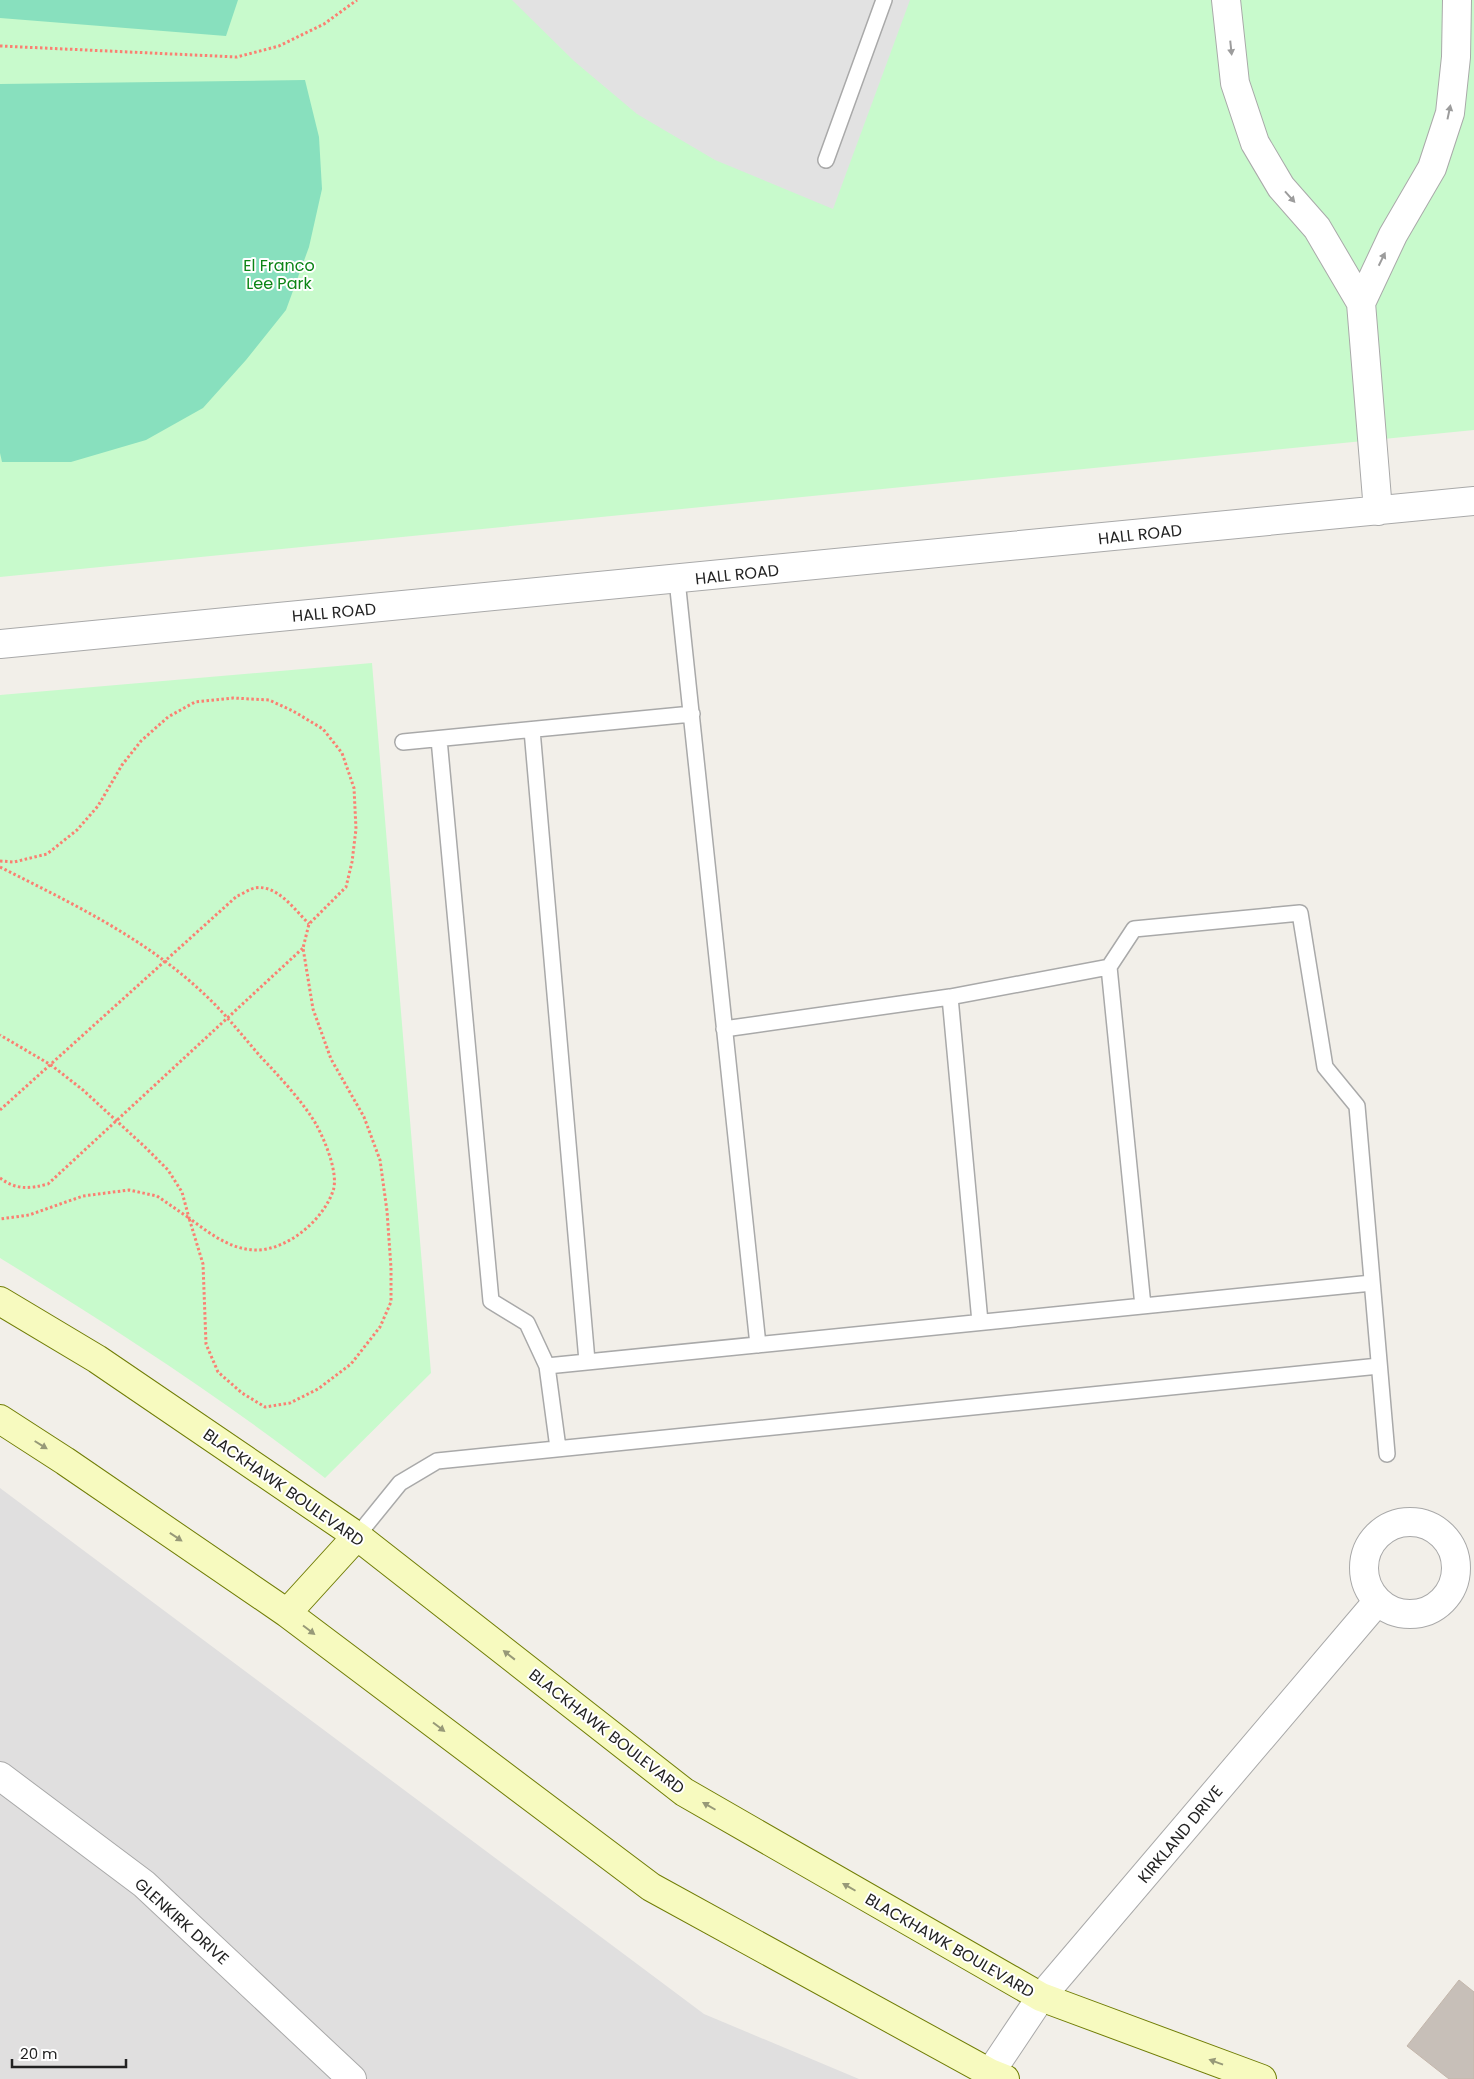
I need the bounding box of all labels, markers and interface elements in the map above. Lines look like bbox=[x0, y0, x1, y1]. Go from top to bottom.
one-way arrow bbox=[1227, 41, 1235, 57]
one-way arrow bbox=[1445, 104, 1453, 119]
one-way arrow bbox=[1284, 190, 1296, 202]
one-way arrow bbox=[1378, 251, 1386, 266]
park label: El Franco Lee Park bbox=[243, 254, 315, 295]
street label: HALL ROAD bbox=[1097, 519, 1183, 550]
street label: HALL ROAD bbox=[694, 559, 780, 590]
street label: HALL ROAD bbox=[291, 597, 377, 628]
street label: BLACKHAWK BOULEVARD bbox=[199, 1423, 369, 1552]
one-way arrow bbox=[35, 1441, 48, 1450]
one-way arrow bbox=[169, 1532, 182, 1542]
one-way arrow bbox=[302, 1624, 315, 1635]
one-way arrow bbox=[503, 1650, 516, 1660]
street label: BLACKHAWK BOULEVARD bbox=[524, 1663, 689, 1799]
one-way arrow bbox=[432, 1722, 445, 1733]
street label: KIRKLAND DRIVE bbox=[1133, 1780, 1228, 1888]
one-way arrow bbox=[702, 1801, 715, 1810]
street label: GLENKIRK DRIVE bbox=[129, 1873, 234, 1970]
one-way arrow bbox=[843, 1882, 856, 1891]
street label: BLACKHAWK BOULEVARD bbox=[861, 1888, 1039, 2003]
scale bar bbox=[12, 2036, 126, 2068]
text: 20 m bbox=[20, 2043, 58, 2064]
one-way arrow bbox=[1208, 2058, 1223, 2066]

